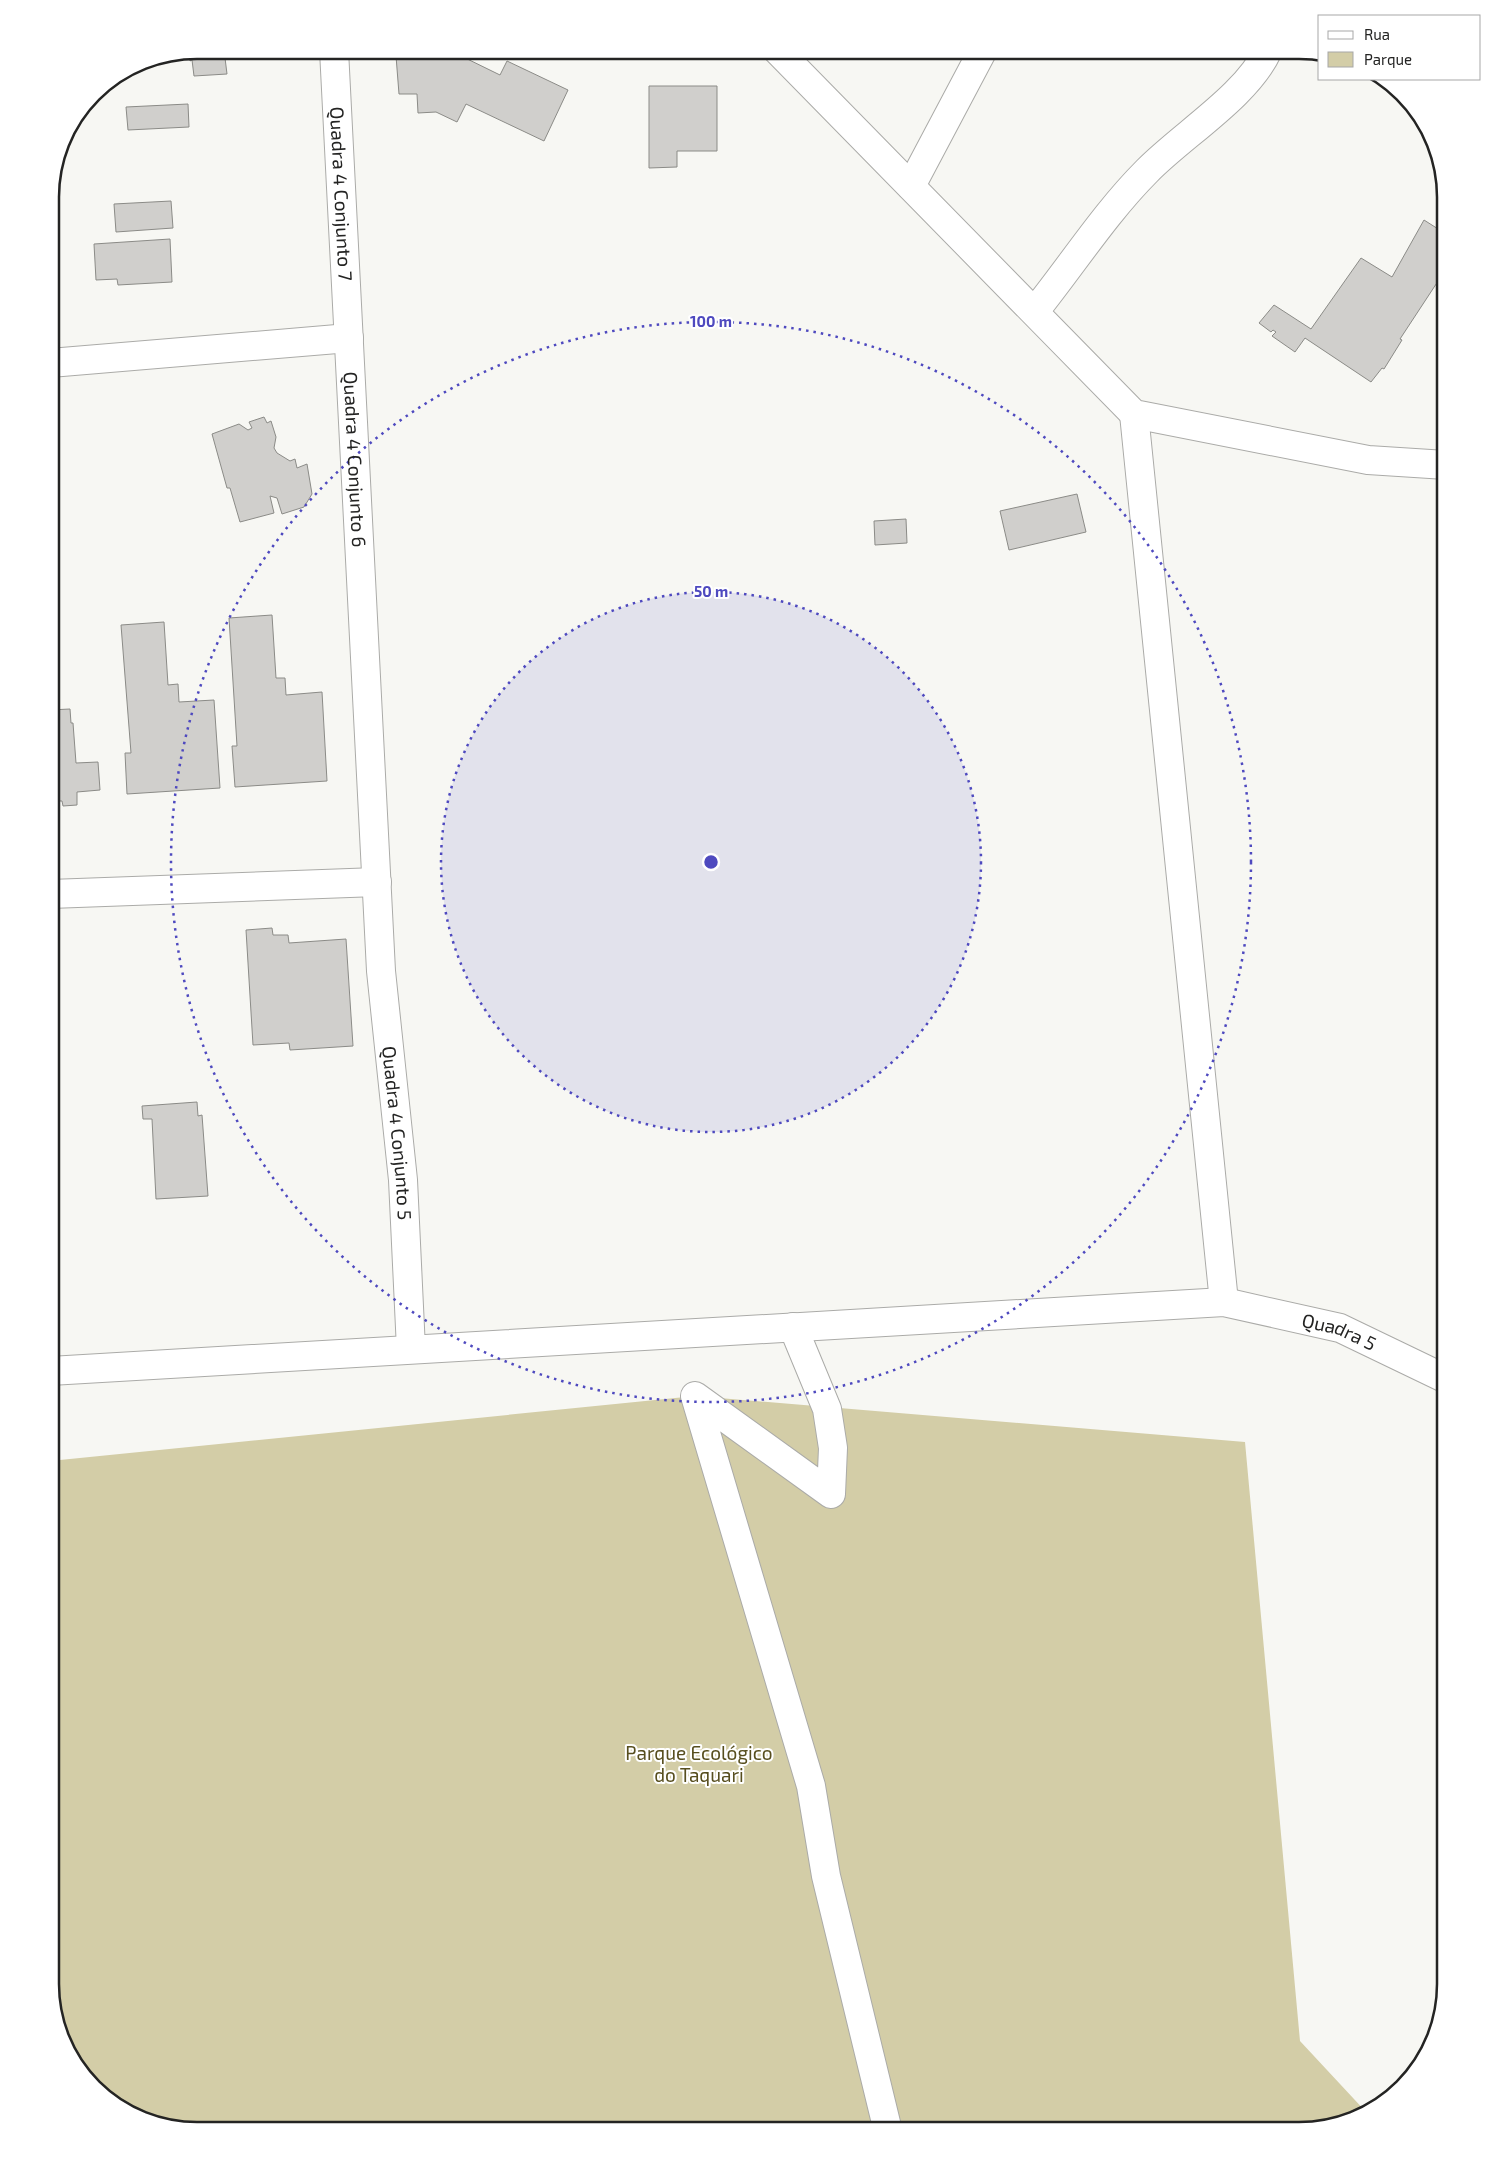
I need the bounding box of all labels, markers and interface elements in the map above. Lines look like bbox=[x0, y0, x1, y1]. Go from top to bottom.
legend bbox=[1318, 15, 1481, 80]
text: Rua bbox=[1364, 25, 1390, 43]
text: Parque bbox=[1364, 50, 1412, 68]
street label: Quadra 4 Conjunto 7 bbox=[326, 106, 358, 282]
text: 100 m bbox=[690, 312, 732, 330]
street label: Quadra 4 Conjunto 6 bbox=[339, 371, 371, 548]
text: 50 m bbox=[694, 582, 728, 600]
centre of rings bbox=[702, 853, 720, 871]
street label: Quadra 4 Conjunto 5 bbox=[378, 1045, 417, 1221]
street label: Quadra 5 bbox=[1300, 1308, 1380, 1355]
park label: Parque Ecológico do Taquari bbox=[625, 1741, 773, 1786]

